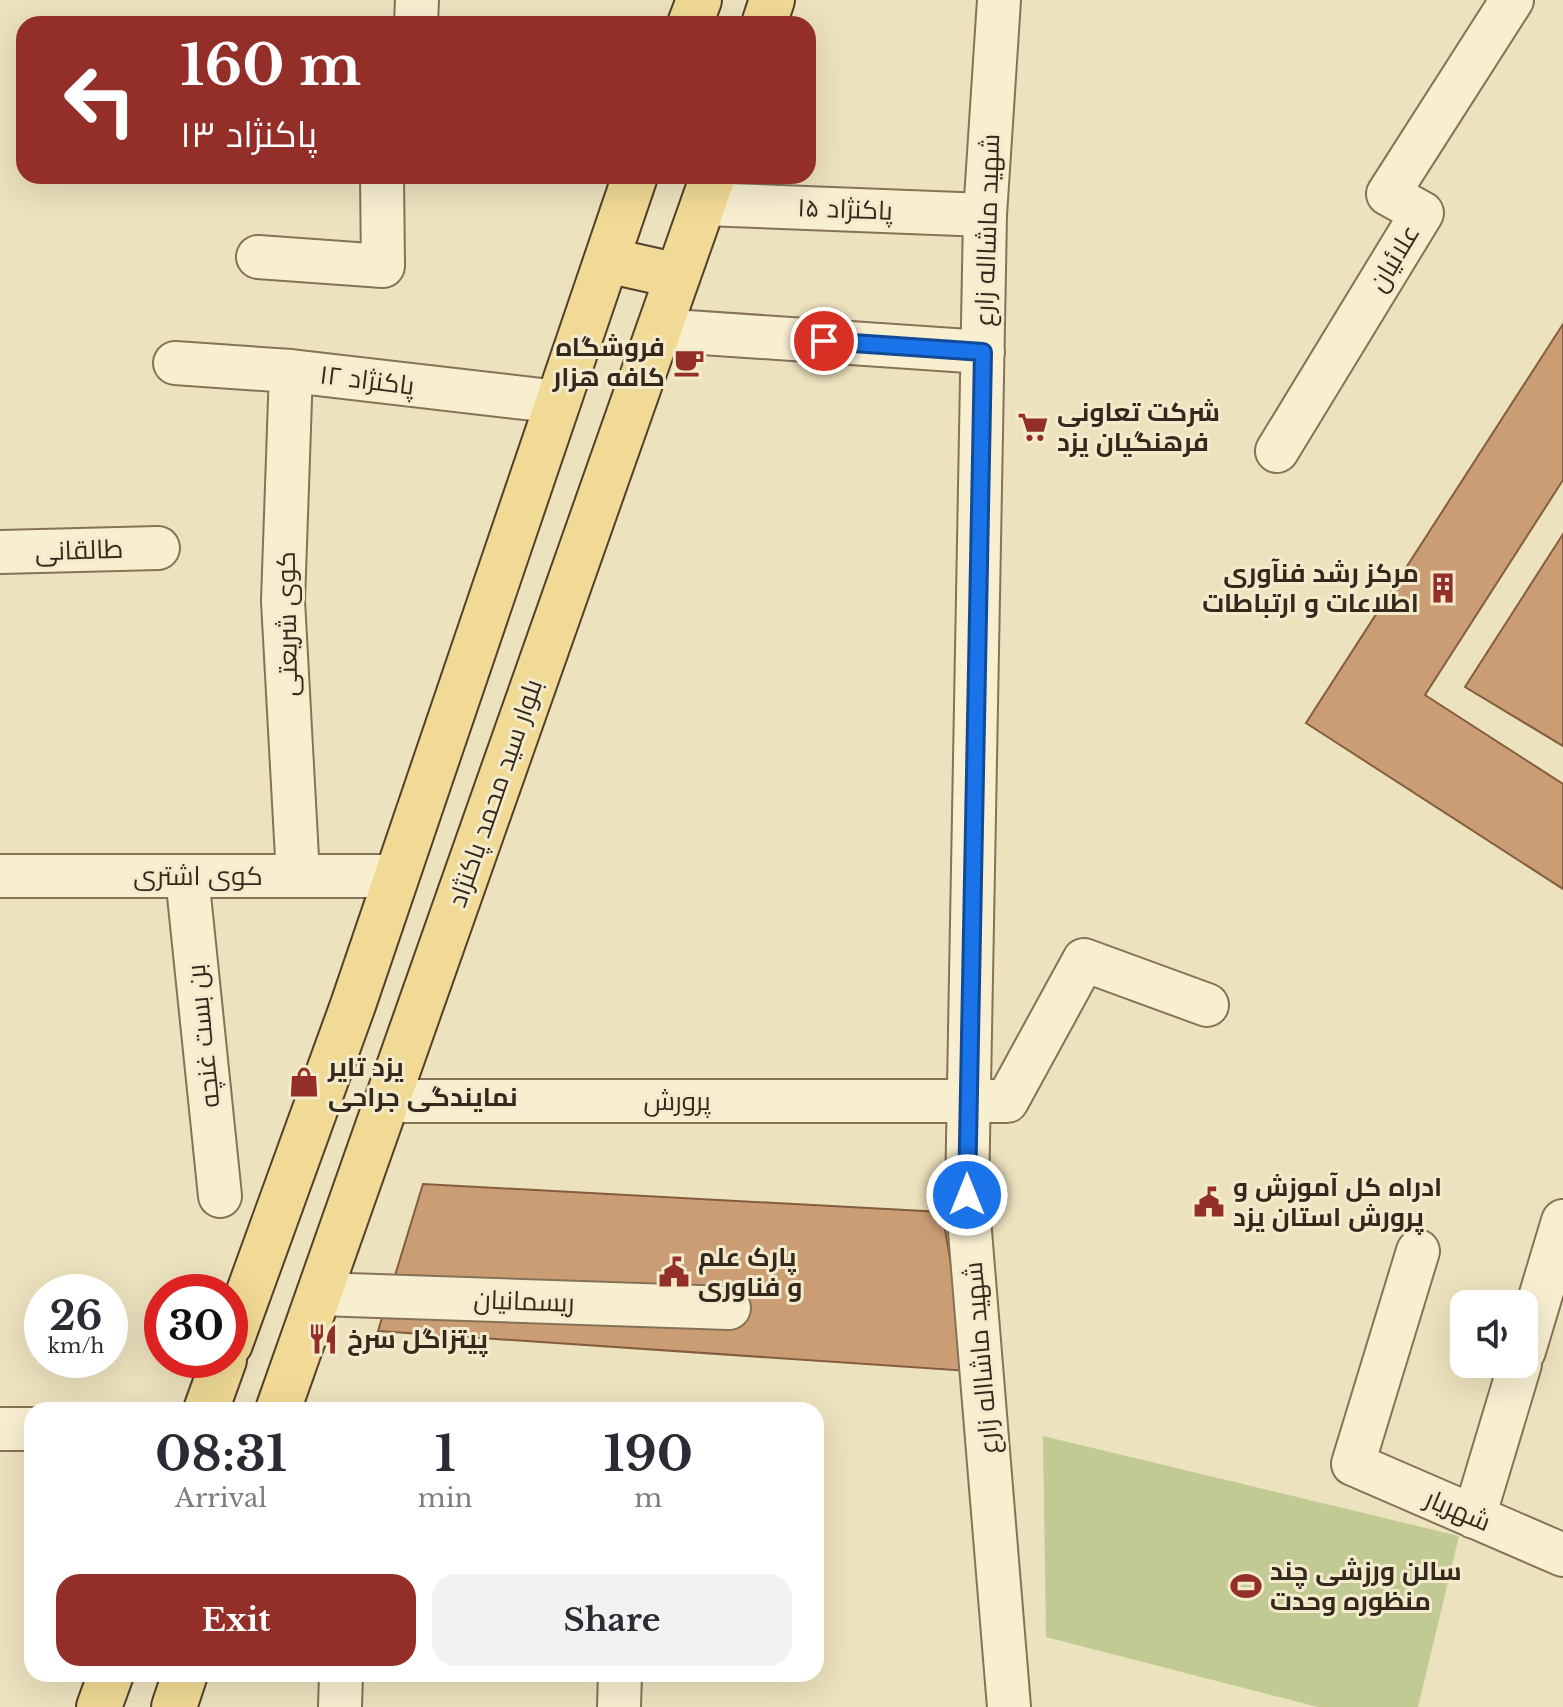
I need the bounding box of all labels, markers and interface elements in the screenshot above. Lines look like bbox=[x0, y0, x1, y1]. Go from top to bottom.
text: 160 m bbox=[180, 31, 361, 100]
icon: left bbox=[48, 48, 152, 152]
text: پاکنژاد ۱۳ bbox=[180, 112, 317, 157]
street label: شهید ماشااله زارع bbox=[968, 133, 1007, 327]
street label: پاکنژاد ۱۵ bbox=[797, 191, 893, 228]
street label: علائیان bbox=[1362, 219, 1426, 297]
pin bbox=[790, 307, 858, 375]
icon: arrive bbox=[802, 319, 846, 363]
place label: فروشگاه کافه هزار bbox=[552, 331, 665, 393]
cafe icon: فروشگاه کافه هزار bbox=[672, 345, 706, 379]
street label: پاکنژاد ۱۲ bbox=[318, 358, 416, 403]
place label: شرکت تعاونی فرهنگیان یزد bbox=[1057, 396, 1220, 458]
supermarket icon: شرکت تعاونی فرهنگیان یزد bbox=[1016, 410, 1050, 444]
street label: طالقانی bbox=[34, 532, 124, 568]
street label: کوی شریعتی bbox=[270, 551, 304, 697]
place label: مرکز رشد فنآوری اطلاعات و ارتباطات bbox=[1202, 557, 1419, 619]
building icon: مرکز رشد فنآوری اطلاعات و ارتباطات bbox=[1426, 571, 1460, 605]
street label: بلوار سید محمد پاکنژاد bbox=[441, 675, 550, 911]
street label: کوی اشتری bbox=[133, 860, 263, 892]
street label: بن بست غنچه bbox=[180, 962, 227, 1109]
place label: یزد تایر نمایندگی جراحی bbox=[327, 1051, 518, 1113]
shop icon: یزد تایر نمایندگی جراحی bbox=[287, 1065, 321, 1099]
street label: پرورش bbox=[643, 1085, 711, 1118]
position arrow bbox=[925, 1153, 1009, 1237]
place label: ادراه کل آموزش و پرورش استان یزد bbox=[1233, 1171, 1442, 1235]
public building icon: ادراه کل آموزش و پرورش استان یزد bbox=[1192, 1185, 1226, 1219]
place label: پارک علم و فناوری bbox=[698, 1241, 802, 1303]
public building icon: پارک علم و فناوری bbox=[657, 1255, 691, 1289]
street label: شهید ماشااله زارع bbox=[957, 1260, 1006, 1455]
speed limit sign: 30 bbox=[144, 1274, 248, 1378]
street label: ریسمانیان bbox=[473, 1283, 575, 1319]
map controls bbox=[1450, 1290, 1538, 1378]
button: sound bbox=[1450, 1290, 1538, 1378]
text: 26 bbox=[50, 1291, 103, 1341]
restaurant icon: پیتزاگل سرخ bbox=[306, 1322, 340, 1356]
place label: پیتزاگل سرخ bbox=[347, 1323, 488, 1357]
text: km/h bbox=[48, 1334, 104, 1358]
text: 08:31 bbox=[155, 1424, 287, 1484]
text: 1 bbox=[435, 1424, 456, 1484]
text: 190 bbox=[603, 1424, 693, 1484]
street label: شهریار bbox=[1419, 1481, 1496, 1538]
text: Arrival bbox=[175, 1482, 267, 1514]
text: min bbox=[418, 1482, 472, 1514]
text: m bbox=[634, 1482, 662, 1514]
place label: سالن ورزشی چند منظوره وحدت bbox=[1270, 1555, 1462, 1617]
sports icon: سالن ورزشی چند منظوره وحدت bbox=[1229, 1569, 1263, 1603]
button: Exit bbox=[56, 1574, 416, 1666]
button: Share bbox=[432, 1574, 792, 1666]

